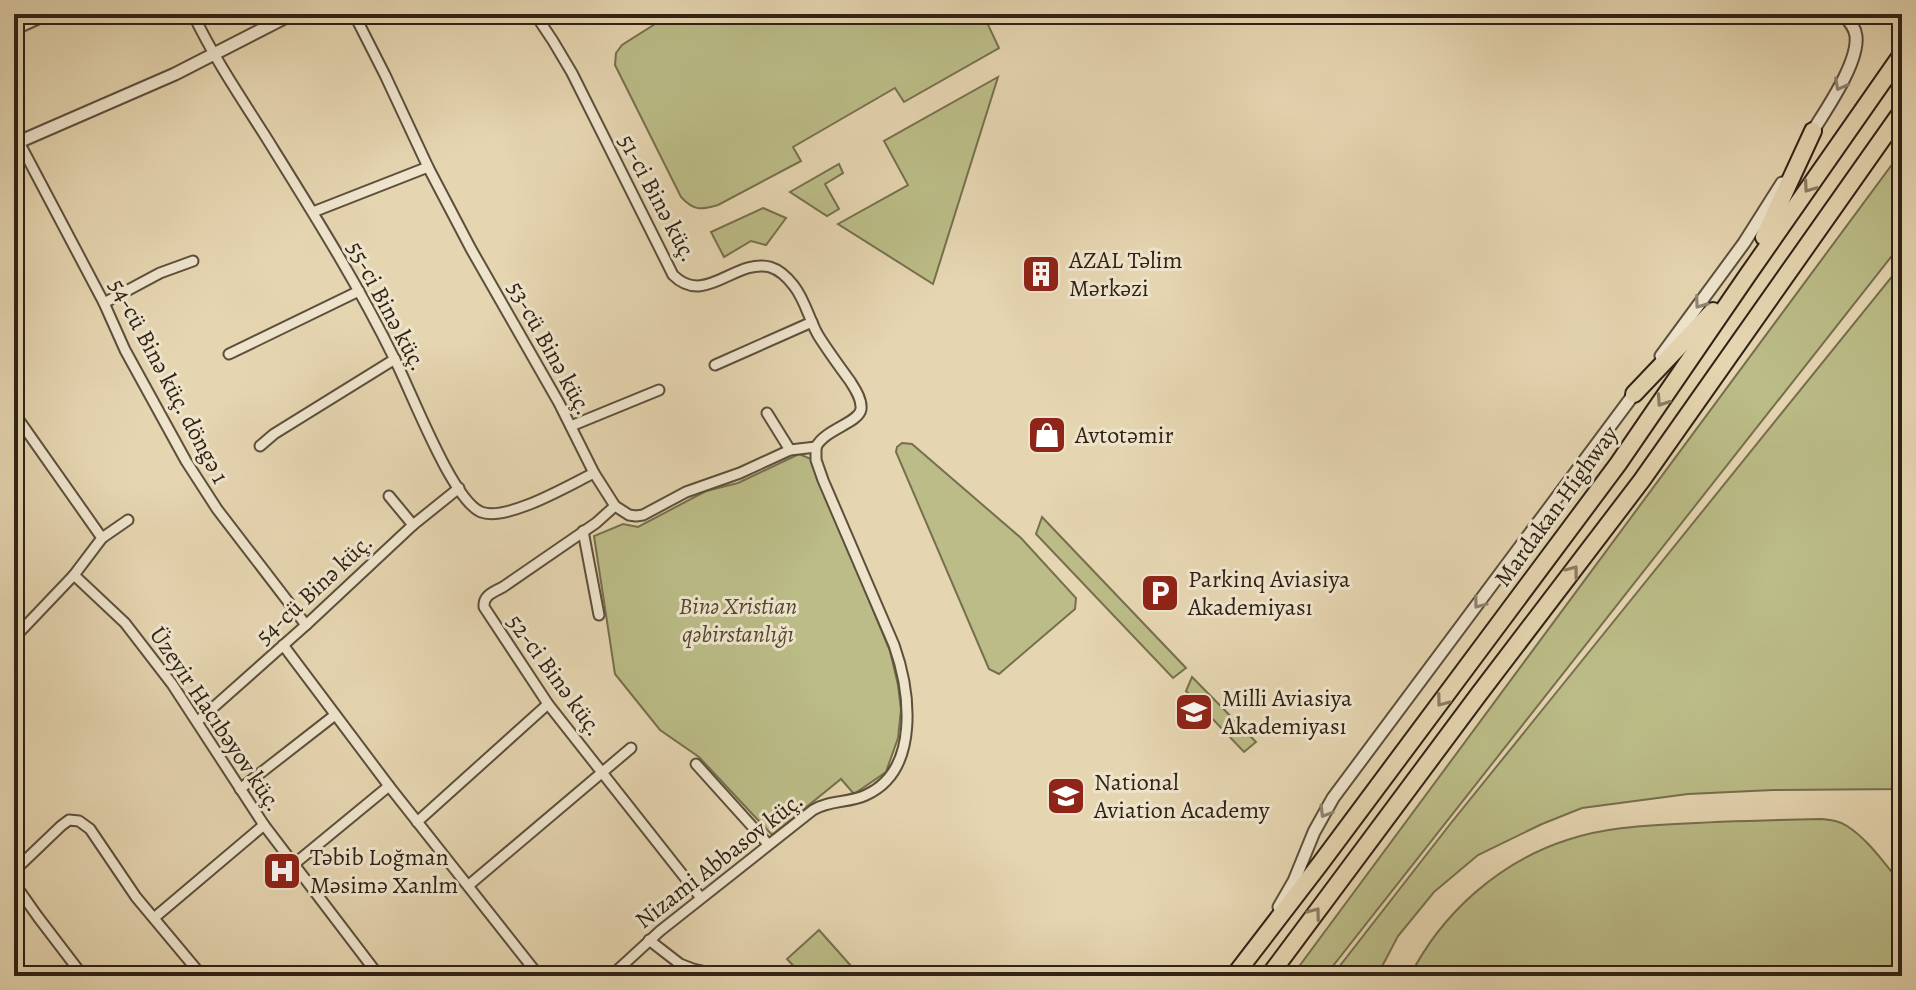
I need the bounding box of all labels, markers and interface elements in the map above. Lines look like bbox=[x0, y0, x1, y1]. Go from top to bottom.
one-way arrow bbox=[1834, 76, 1849, 91]
street label: 51-ci Binə küç. bbox=[611, 128, 705, 268]
one-way arrow bbox=[1804, 178, 1819, 192]
street label: 55-ci Binə küç. bbox=[339, 236, 435, 376]
place label: AZAL Təlim Mərkəzi bbox=[1068, 244, 1183, 304]
building icon: AZAL Təlim Mərkəzi bbox=[1020, 253, 1062, 295]
street label: 54-cü Binə küç. döngə 1 bbox=[101, 273, 237, 489]
street label: 53-cü Binə küç. bbox=[500, 275, 600, 421]
one-way arrow bbox=[1695, 295, 1709, 309]
one-way arrow bbox=[1657, 392, 1672, 406]
shop icon: Avtotəmir bbox=[1026, 414, 1068, 456]
place label: Avtotəmir bbox=[1074, 419, 1174, 451]
street label: Mardakan Highway bbox=[1487, 419, 1625, 593]
street label: 54-cü Binə küç. bbox=[248, 526, 380, 652]
place label: Parkinq Aviasiya Akademiyası bbox=[1187, 563, 1351, 623]
one-way arrow bbox=[1563, 565, 1577, 580]
parking icon: Parkinq Aviasiya Akademiyası bbox=[1139, 572, 1181, 614]
park label: Binə Xristian qəbirstanlığı bbox=[679, 590, 797, 650]
one-way arrow bbox=[1474, 594, 1488, 608]
street label: 52-ci Binə küç. bbox=[500, 607, 610, 743]
street label: Üzeyir Hacıbəyov küç. bbox=[142, 620, 290, 818]
place label: Milli Aviasiya Akademiyası bbox=[1221, 682, 1353, 742]
school or university icon: Milli Aviasiya Akademiyası bbox=[1173, 691, 1215, 733]
one-way arrow bbox=[1437, 692, 1451, 706]
place label: National Aviation Academy bbox=[1093, 766, 1270, 826]
school or university icon: National Aviation Academy bbox=[1045, 775, 1087, 817]
street label: Nizami Abbasov küç. bbox=[628, 784, 810, 936]
one-way arrow bbox=[1319, 803, 1335, 818]
place label: Təbib Loğman Məsimə Xanlm bbox=[310, 841, 458, 901]
hospital icon: Təbib Loğman Məsimə Xanlm bbox=[261, 850, 303, 892]
one-way arrow bbox=[1306, 908, 1320, 922]

